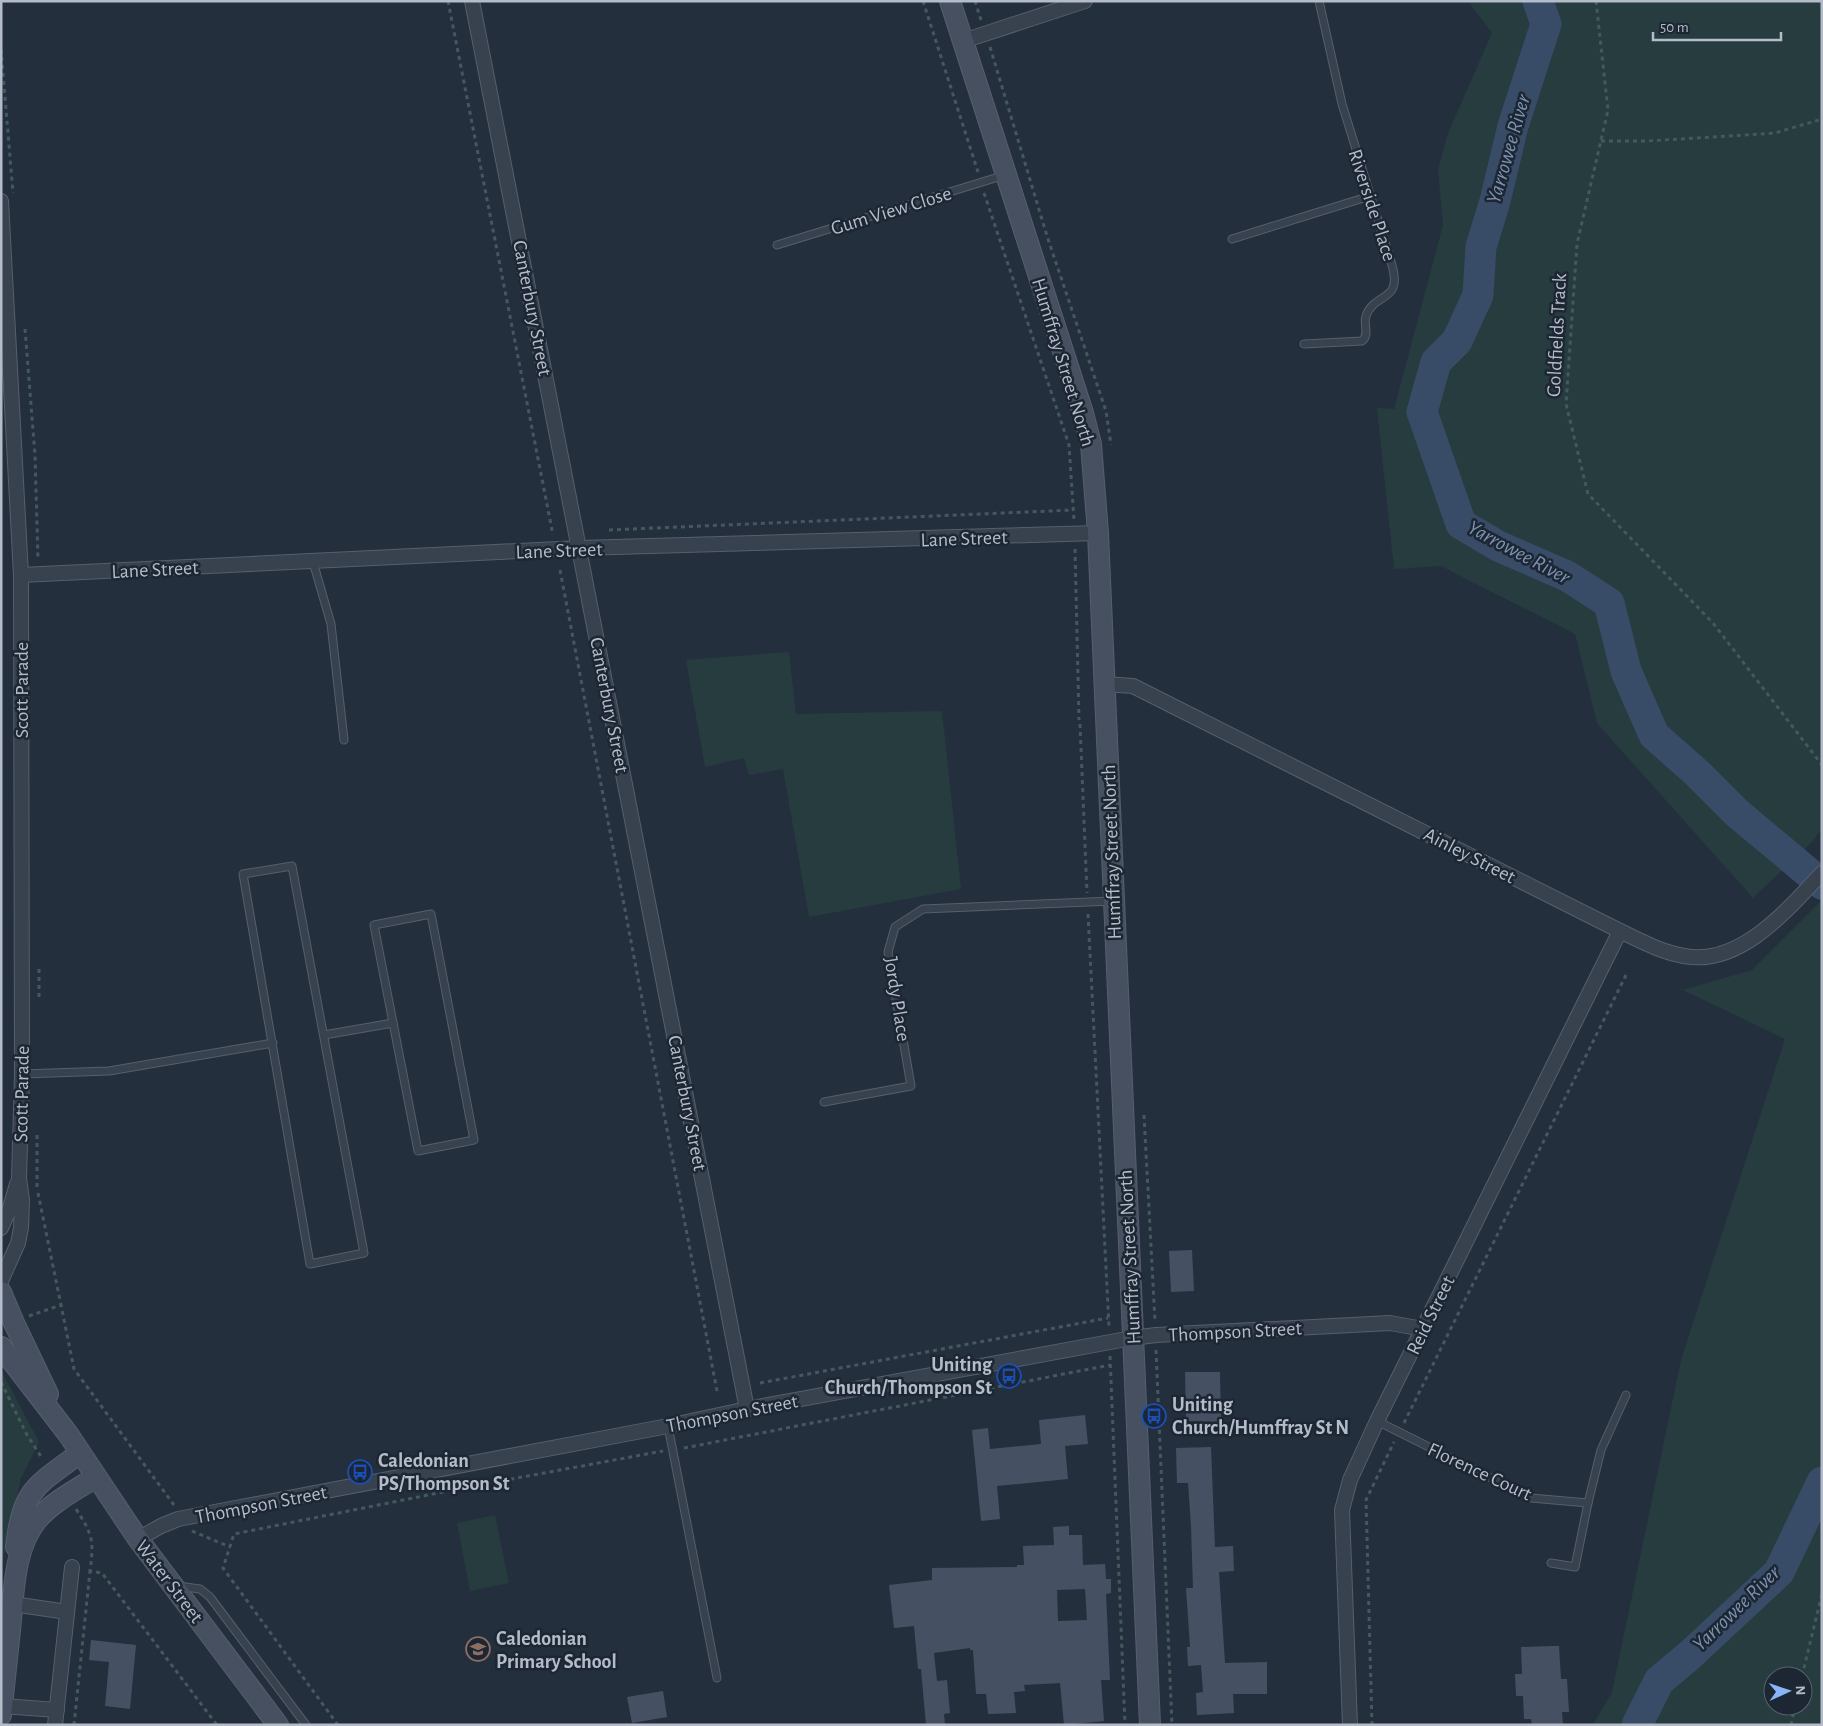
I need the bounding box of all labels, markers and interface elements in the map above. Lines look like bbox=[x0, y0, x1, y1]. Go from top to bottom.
scale bar bbox=[1653, 10, 1780, 42]
text: 50 m bbox=[1660, 20, 1689, 35]
water label: Yarrowee River bbox=[1483, 91, 1534, 206]
street label: Riverside Place bbox=[1345, 147, 1400, 264]
street label: Gum View Close bbox=[829, 183, 954, 239]
street label: Canterbury Street bbox=[509, 239, 555, 378]
street label: Goldfields Track bbox=[1544, 273, 1570, 397]
street label: Humffray Street North bbox=[1028, 276, 1098, 449]
water label: Yarrowee River bbox=[1464, 517, 1574, 589]
street label: Lane Street bbox=[920, 527, 1009, 551]
street label: Lane Street bbox=[515, 539, 604, 563]
street label: Lane Street bbox=[111, 558, 200, 582]
street label: Canterbury Street bbox=[586, 636, 632, 775]
street label: Scott Parade bbox=[12, 642, 32, 738]
street label: Humffray Street North bbox=[1099, 764, 1125, 940]
street label: Ainley Street bbox=[1421, 824, 1519, 888]
street label: Jordy Place bbox=[880, 955, 914, 1043]
street label: Canterbury Street bbox=[664, 1034, 710, 1173]
street label: Scott Parade bbox=[11, 1046, 33, 1142]
street label: Humffray Street North bbox=[1115, 1169, 1145, 1345]
street label: Reid Street bbox=[1403, 1272, 1459, 1358]
street label: Thompson Street bbox=[1168, 1318, 1303, 1345]
place label: Uniting Church/Thompson St bbox=[825, 1355, 993, 1398]
bus stop icon: Uniting Church/Thompson St bbox=[996, 1363, 1022, 1389]
street label: Thompson Street bbox=[665, 1391, 800, 1437]
place label: Uniting Church/Humffray St N bbox=[1172, 1395, 1349, 1438]
bus stop icon: Uniting Church/Humffray St N bbox=[1141, 1403, 1167, 1429]
street label: Florence Court bbox=[1425, 1439, 1535, 1505]
place label: Caledonian PS/Thompson St bbox=[378, 1451, 510, 1494]
bus stop icon: Caledonian PS/Thompson St bbox=[347, 1459, 373, 1485]
street label: Thompson Street bbox=[194, 1482, 329, 1528]
street label: Water Street bbox=[132, 1536, 207, 1627]
water label: Yarrowee River bbox=[1689, 1561, 1785, 1655]
place label: Caledonian Primary School bbox=[496, 1629, 617, 1672]
school or university icon: Caledonian Primary School bbox=[465, 1636, 491, 1662]
north arrow bbox=[1763, 1666, 1813, 1716]
text: N bbox=[1793, 1685, 1807, 1696]

